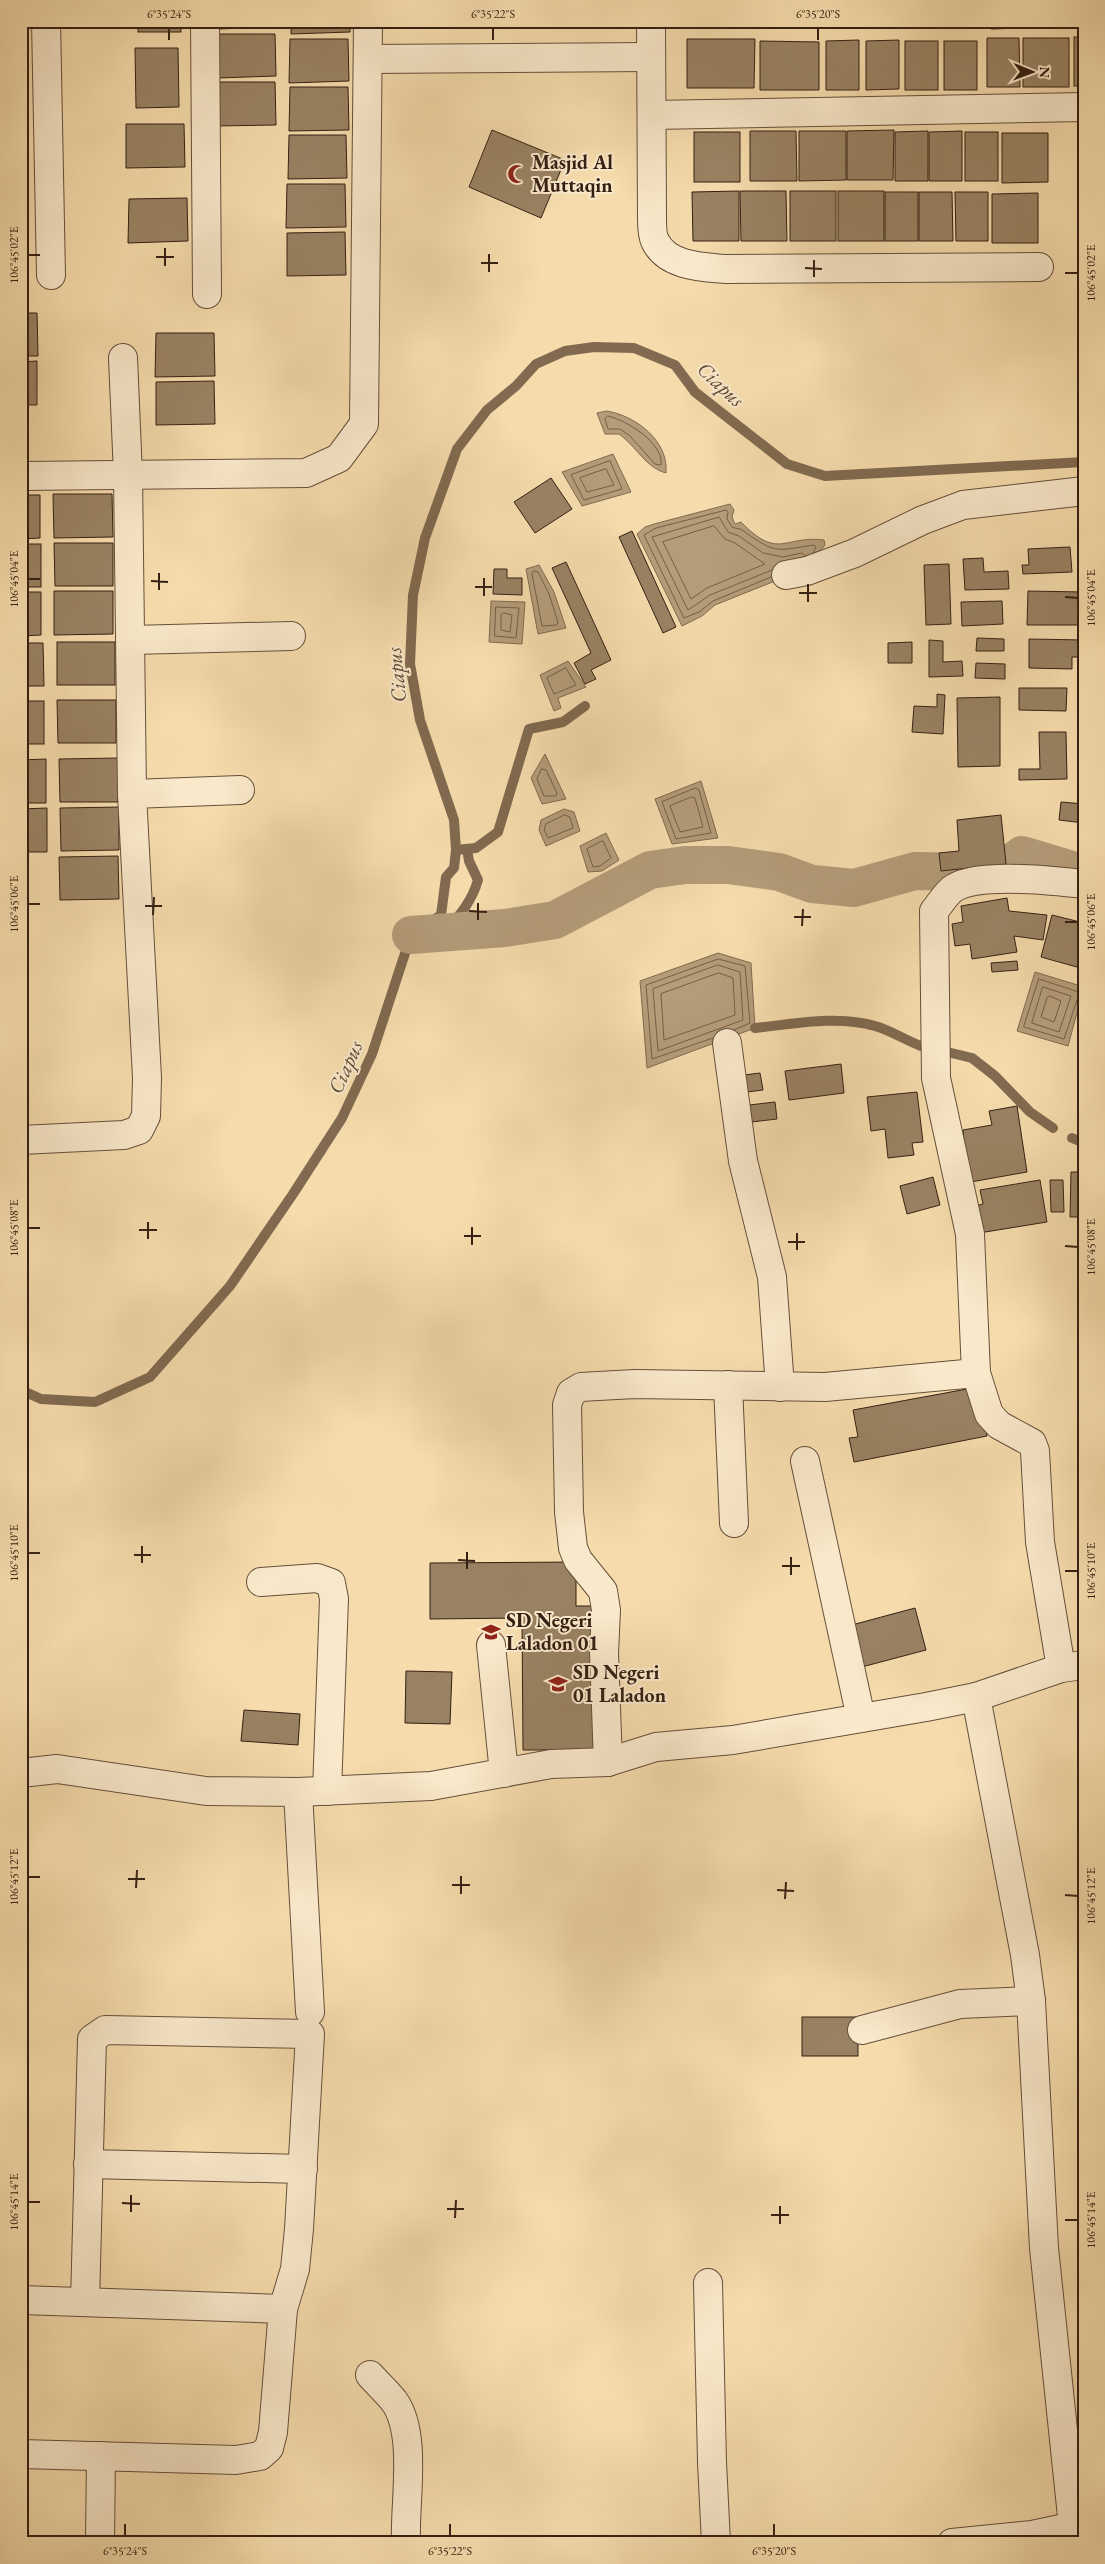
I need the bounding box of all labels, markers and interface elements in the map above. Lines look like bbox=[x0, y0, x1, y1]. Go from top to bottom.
text: 6°35'24"S bbox=[147, 6, 192, 22]
text: 6°35'22"S bbox=[471, 6, 516, 22]
text: 6°35'20"S bbox=[796, 6, 841, 22]
north arrow bbox=[1008, 48, 1058, 98]
text: N bbox=[1036, 66, 1054, 79]
place label: Masjid Al Muttaqin bbox=[532, 149, 613, 198]
mosque icon: Masjid Al Muttaqin bbox=[506, 163, 528, 185]
text: 106°45'02"E bbox=[6, 226, 22, 283]
text: 106°45'02"E bbox=[1083, 244, 1099, 301]
water label: Ciapus bbox=[692, 355, 751, 413]
text: 106°45'04"E bbox=[6, 550, 22, 607]
text: 106°45'04"E bbox=[1083, 569, 1099, 626]
water label: Ciapus bbox=[380, 646, 412, 704]
text: 106°45'06"E bbox=[6, 875, 22, 932]
text: 106°45'06"E bbox=[1083, 893, 1099, 950]
water label: Ciapus bbox=[321, 1036, 369, 1098]
text: 106°45'08"E bbox=[6, 1199, 22, 1256]
text: 106°45'08"E bbox=[1083, 1218, 1099, 1275]
text: 106°45'10"E bbox=[6, 1524, 22, 1581]
text: 106°45'10"E bbox=[1083, 1542, 1099, 1599]
place label: SD Negeri Laladon 01 bbox=[506, 1607, 599, 1656]
school or university icon: SD Negeri Laladon 01 bbox=[480, 1621, 502, 1643]
place label: SD Negeri 01 Laladon bbox=[573, 1659, 666, 1708]
school or university icon: SD Negeri 01 Laladon bbox=[547, 1673, 569, 1695]
text: 106°45'12"E bbox=[6, 1848, 22, 1905]
text: 106°45'12"E bbox=[1083, 1867, 1099, 1924]
text: 106°45'14"E bbox=[6, 2173, 22, 2230]
text: 106°45'14"E bbox=[1083, 2191, 1099, 2248]
text: 6°35'24"S bbox=[103, 2543, 148, 2559]
text: 6°35'22"S bbox=[428, 2543, 473, 2559]
text: 6°35'20"S bbox=[752, 2543, 797, 2559]

